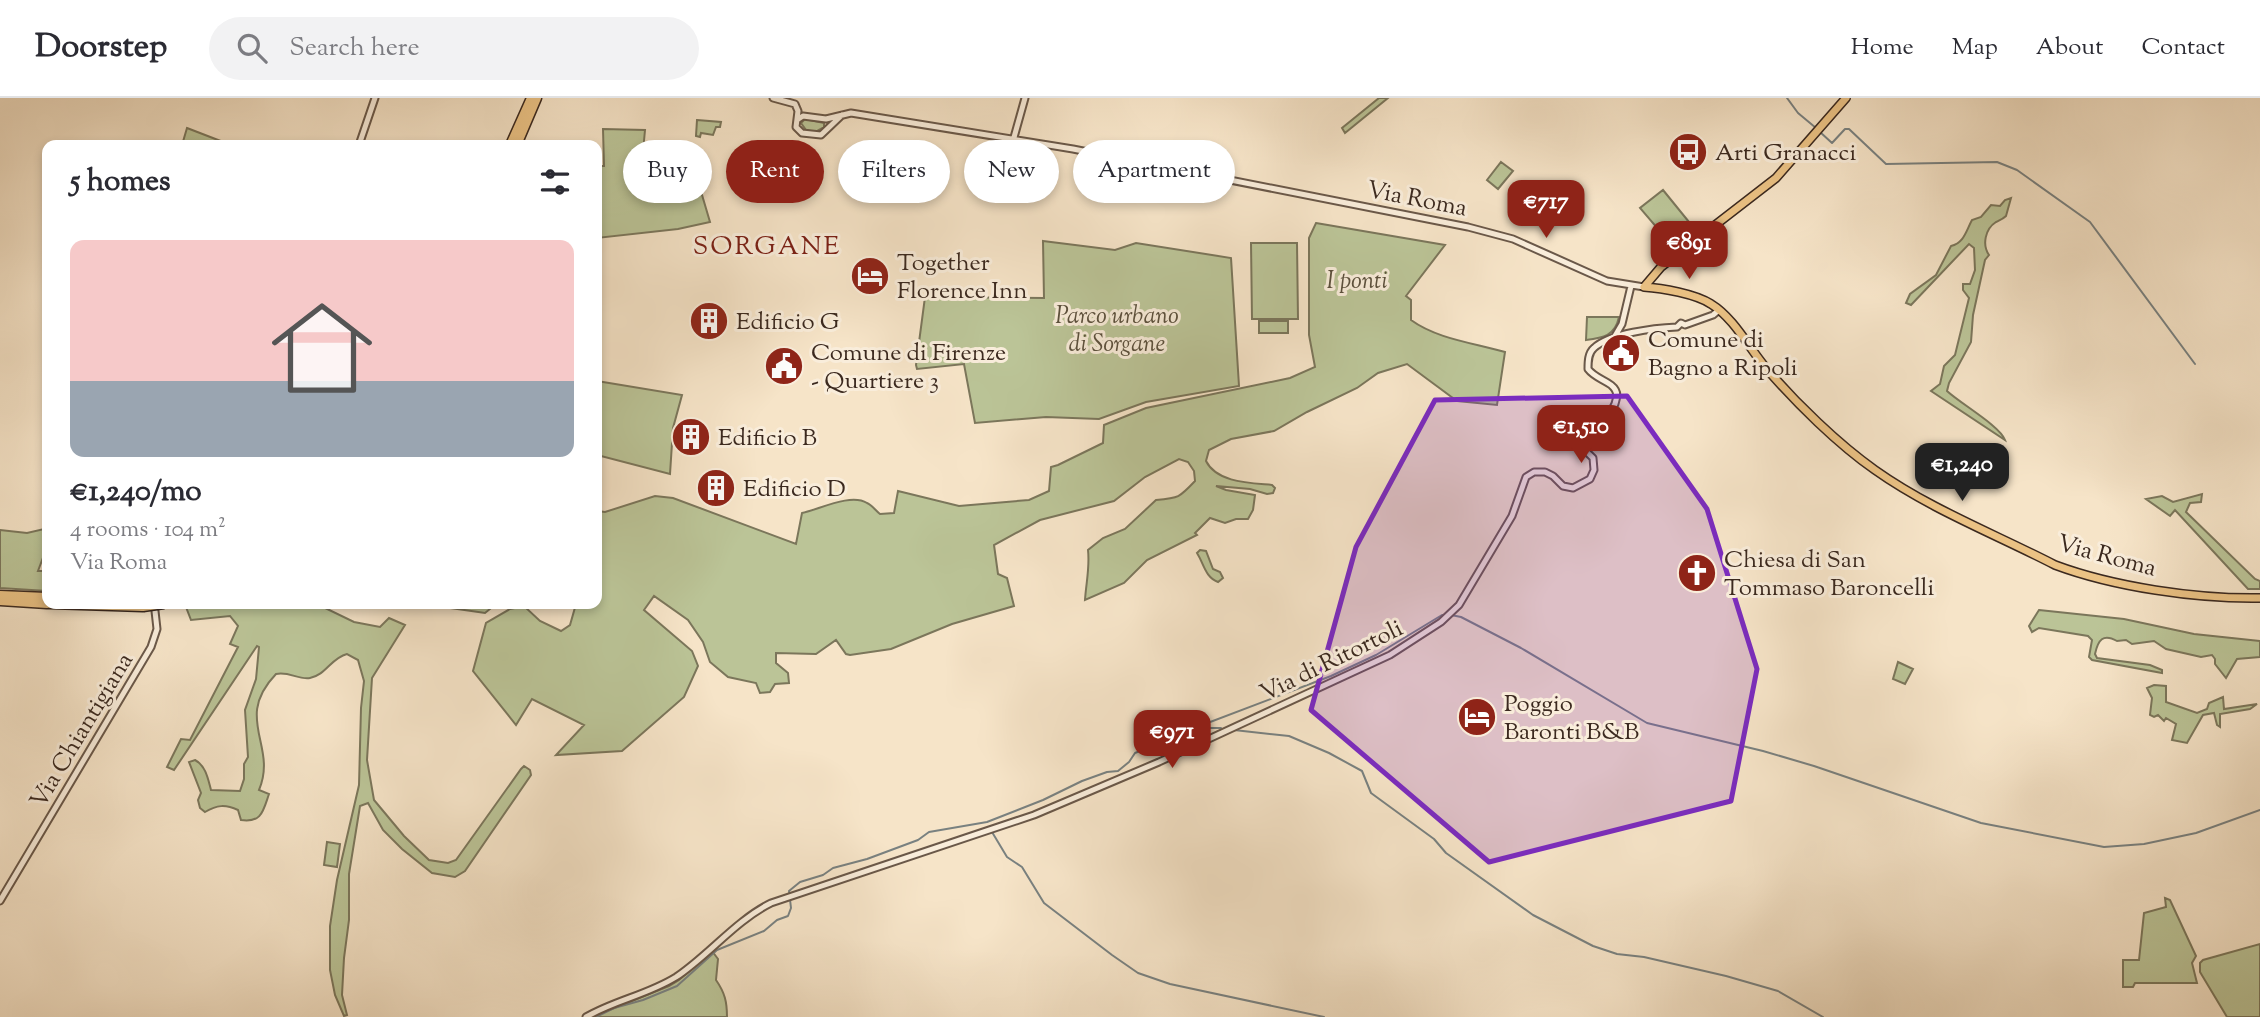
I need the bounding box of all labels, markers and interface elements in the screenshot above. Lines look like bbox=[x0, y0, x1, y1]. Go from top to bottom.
search box bbox=[209, 17, 699, 80]
text: Doorstep bbox=[35, 24, 167, 72]
icon: search bbox=[233, 29, 271, 67]
text: Search here bbox=[289, 30, 420, 67]
text: Home bbox=[1851, 31, 1914, 65]
text: Map bbox=[1952, 31, 1998, 65]
text: About bbox=[2036, 31, 2103, 65]
text: Contact bbox=[2141, 31, 2225, 65]
bus stop icon: Arti Granacci bbox=[1667, 131, 1709, 173]
place label: Arti Granacci bbox=[1715, 137, 1856, 171]
chip: Buy bbox=[623, 140, 712, 203]
chip: Rent bbox=[726, 140, 824, 203]
chip: Filters bbox=[838, 140, 950, 203]
chip: New bbox=[964, 140, 1059, 203]
chip: Apartment bbox=[1073, 140, 1235, 203]
text: 5 homes bbox=[70, 161, 171, 204]
icon: filters bbox=[536, 163, 574, 201]
street label: Via Roma bbox=[1364, 174, 1470, 226]
pin: €717 bbox=[1505, 180, 1587, 240]
text: €717 bbox=[1524, 186, 1569, 219]
pin: €891 bbox=[1648, 222, 1730, 281]
text: €891 bbox=[1667, 227, 1711, 260]
district label: SORGANE bbox=[693, 229, 841, 266]
place label: Together Florence Inn bbox=[897, 247, 1027, 309]
hotel icon: Together Florence Inn bbox=[849, 255, 891, 297]
park label: I ponti bbox=[1326, 265, 1388, 299]
icon: home bbox=[259, 285, 385, 411]
building icon: Edificio G bbox=[688, 300, 730, 342]
park label: Parco urbano di Sorgane bbox=[1055, 300, 1179, 362]
place label: Edificio G bbox=[736, 306, 839, 340]
place label: Comune di Bagno a Ripoli bbox=[1648, 324, 1798, 386]
public building icon: Comune di Bagno a Ripoli bbox=[1600, 332, 1642, 374]
place label: Comune di Firenze - Quartiere 3 bbox=[811, 337, 1006, 399]
public building icon: Comune di Firenze - Quartiere 3 bbox=[763, 345, 805, 387]
pin: €1,510 bbox=[1524, 406, 1638, 465]
text: €1,510 bbox=[1553, 411, 1609, 444]
building icon: Edificio B bbox=[670, 416, 712, 458]
place label: Edificio B bbox=[718, 422, 817, 456]
pin: €1,240 bbox=[1905, 444, 2019, 503]
text: €1,240 bbox=[1931, 449, 1993, 482]
building icon: Edificio D bbox=[695, 467, 737, 509]
text: €1,240/mo bbox=[70, 471, 202, 514]
place label: Edificio D bbox=[743, 473, 846, 507]
text: 4 rooms · 104 m² bbox=[70, 514, 226, 547]
street label: Via Roma bbox=[2053, 527, 2160, 586]
place label: Chiesa di San Tommaso Baroncelli bbox=[1724, 544, 1935, 606]
text: Via Roma bbox=[70, 547, 167, 580]
church icon: Chiesa di San Tommaso Baroncelli bbox=[1676, 552, 1718, 594]
street label: Via di Ritortoli bbox=[1255, 612, 1409, 711]
street label: Via Chiantigiana bbox=[23, 647, 143, 815]
place label: Poggio Baronti B&B bbox=[1504, 688, 1639, 750]
hotel icon: Poggio Baronti B&B bbox=[1456, 696, 1498, 738]
pin: €971 bbox=[1131, 710, 1213, 770]
text: €971 bbox=[1150, 716, 1194, 749]

